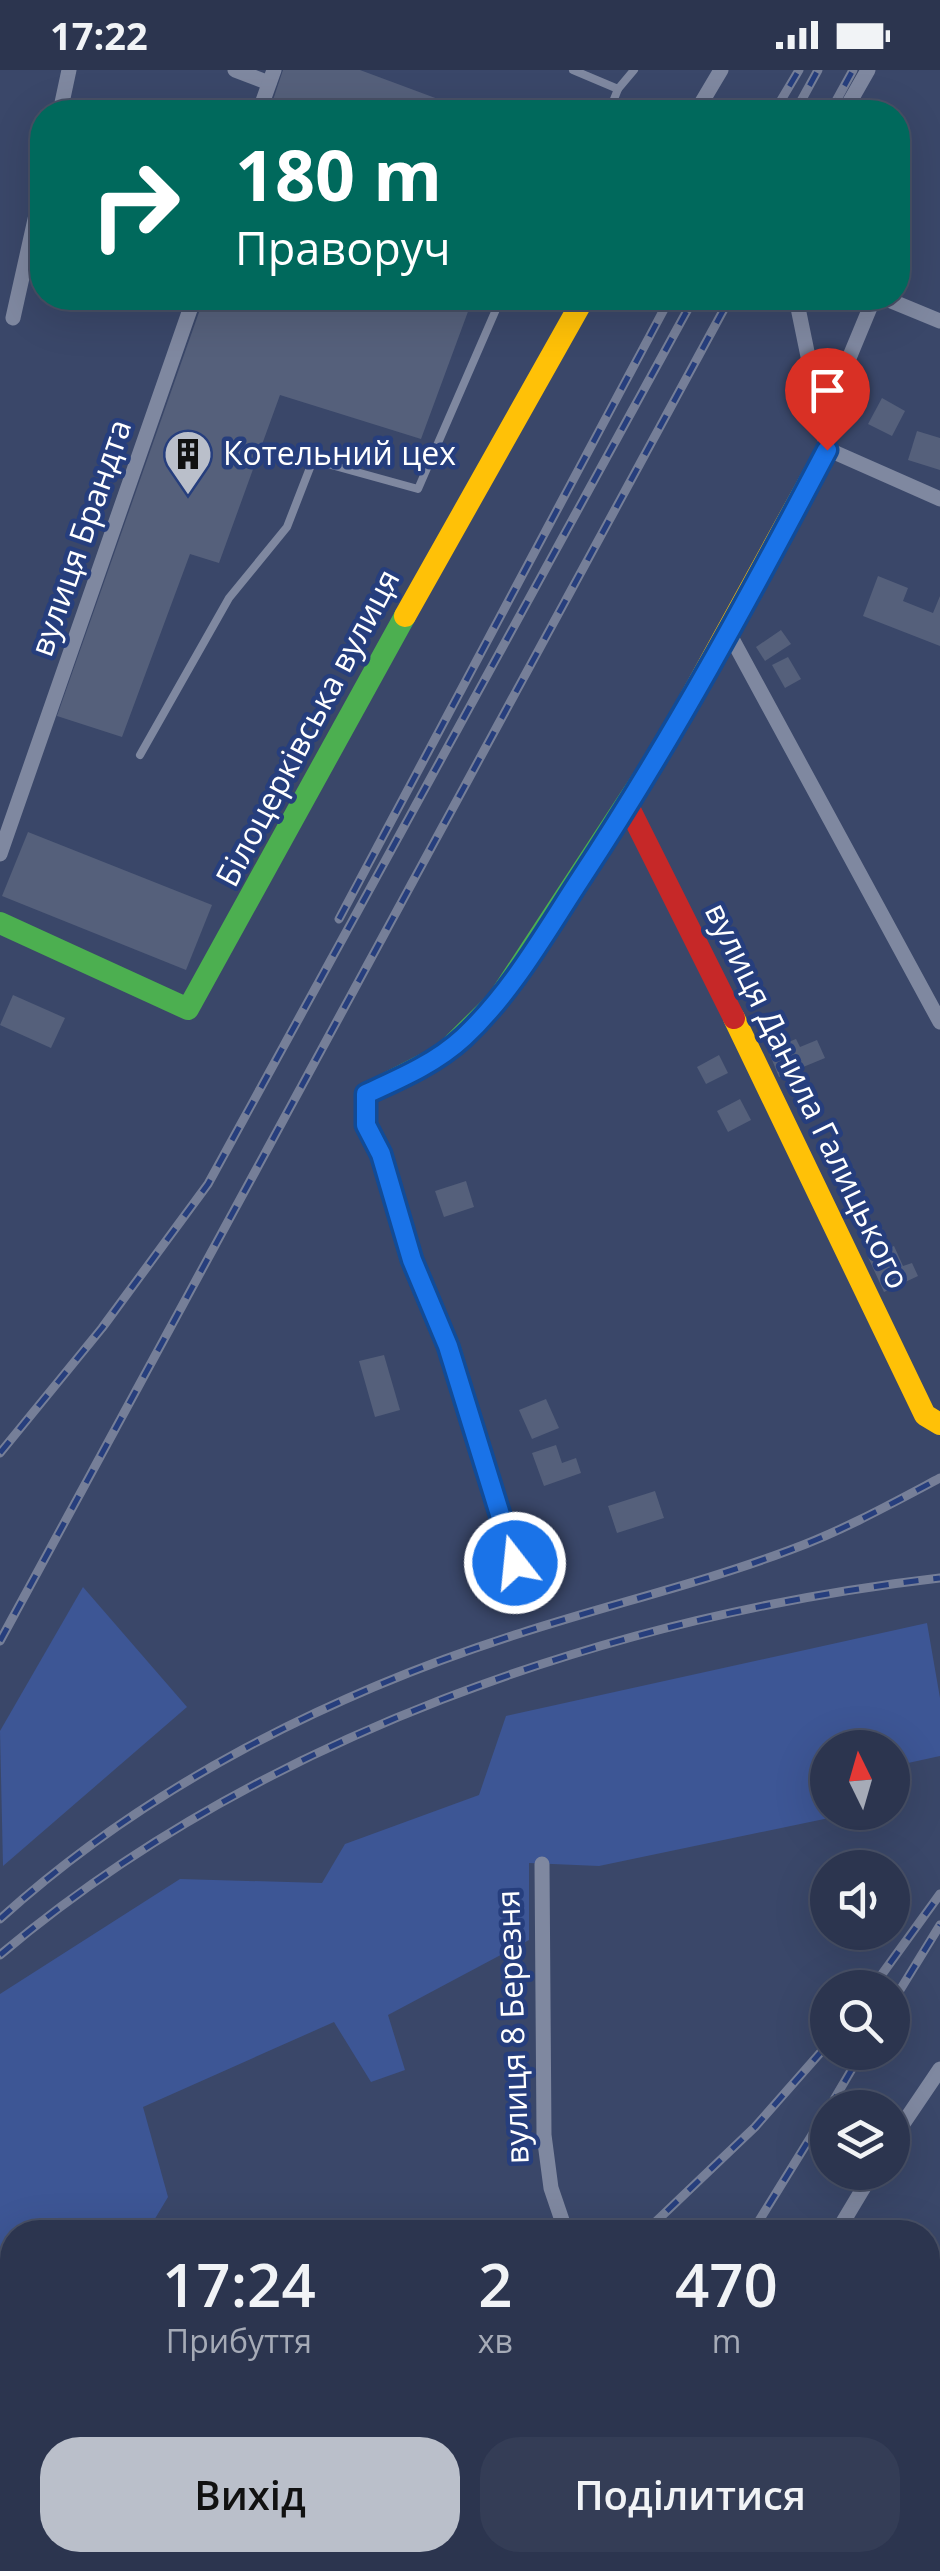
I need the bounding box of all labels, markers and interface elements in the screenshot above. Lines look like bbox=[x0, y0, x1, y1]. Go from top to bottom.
text: 17:22 bbox=[50, 9, 148, 61]
text: 180 m bbox=[235, 126, 442, 222]
icon: right bbox=[70, 140, 200, 270]
text: Праворуч bbox=[235, 217, 451, 278]
pin bbox=[785, 348, 870, 451]
icon: arrive bbox=[800, 363, 855, 418]
street label: вулиця Брандта bbox=[19, 413, 140, 662]
building icon: Котельний цех bbox=[162, 428, 214, 496]
place label: Котельний цех bbox=[223, 431, 456, 474]
street label: Білоцерківська вулиця bbox=[205, 561, 409, 893]
street label: вулиця Данила Галицького bbox=[696, 895, 921, 1296]
position arrow bbox=[463, 1511, 567, 1615]
north arrow bbox=[810, 1730, 910, 1830]
map controls bbox=[810, 1730, 910, 2190]
button: sound bbox=[810, 1850, 910, 1950]
street label: вулиця 8 Березня bbox=[485, 1889, 538, 2165]
button: search bbox=[810, 1970, 910, 2070]
button: layers bbox=[810, 2090, 910, 2190]
text: 17:24 bbox=[162, 2243, 316, 2325]
text: 2 bbox=[478, 2243, 513, 2325]
text: 470 bbox=[675, 2243, 778, 2325]
text: Прибуття bbox=[166, 2319, 312, 2362]
text: хв bbox=[478, 2319, 513, 2362]
text: m bbox=[712, 2319, 741, 2362]
button: Вихід bbox=[40, 2437, 460, 2552]
button: Поділитися bbox=[480, 2437, 900, 2552]

